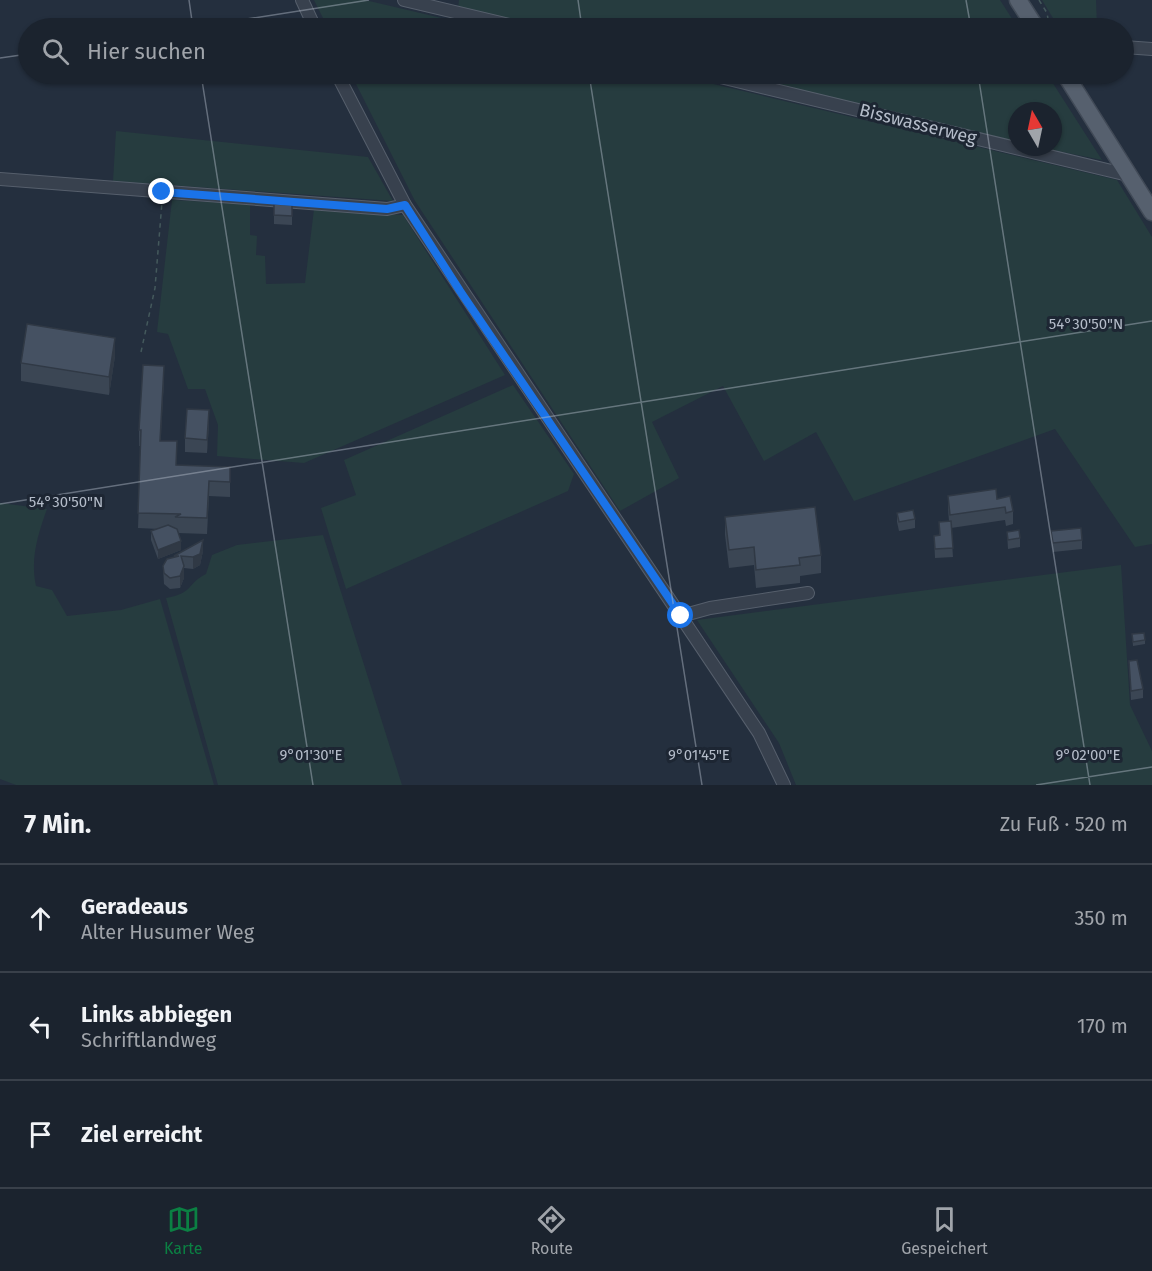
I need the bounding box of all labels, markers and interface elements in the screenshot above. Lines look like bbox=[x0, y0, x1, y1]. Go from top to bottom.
search box bbox=[18, 18, 1134, 84]
icon: search bbox=[39, 35, 72, 68]
text: Hier suchen bbox=[87, 38, 206, 65]
street label: Bisswasserweg bbox=[857, 99, 980, 149]
north arrow bbox=[1008, 102, 1062, 156]
route end bbox=[148, 178, 174, 204]
text: 54°30'50"N bbox=[1049, 315, 1123, 333]
text: 54°30'50"N bbox=[29, 493, 103, 511]
route start bbox=[667, 602, 693, 628]
text: 9°01'30"E bbox=[279, 746, 343, 764]
text: 9°01'45"E bbox=[668, 746, 730, 764]
text: 9°02'00"E bbox=[1055, 746, 1121, 764]
text: 7 Min. bbox=[24, 809, 91, 840]
text: Zu Fuß · 520 m bbox=[1000, 812, 1128, 836]
text: Geradeaus bbox=[81, 893, 188, 920]
icon: ahead bbox=[24, 902, 57, 935]
text: 350 m bbox=[1074, 906, 1128, 930]
text: Alter Husumer Weg bbox=[81, 920, 254, 944]
text: Links abbiegen bbox=[81, 1001, 232, 1028]
icon: left bbox=[24, 1010, 57, 1043]
text: 170 m bbox=[1077, 1014, 1128, 1038]
text: Schriftlandweg bbox=[81, 1028, 216, 1052]
icon: arrive bbox=[24, 1118, 57, 1151]
text: Ziel erreicht bbox=[81, 1121, 202, 1148]
tab: Karte bbox=[164, 1203, 203, 1258]
tab: Route bbox=[531, 1203, 573, 1258]
tab: Gespeichert bbox=[901, 1203, 988, 1258]

